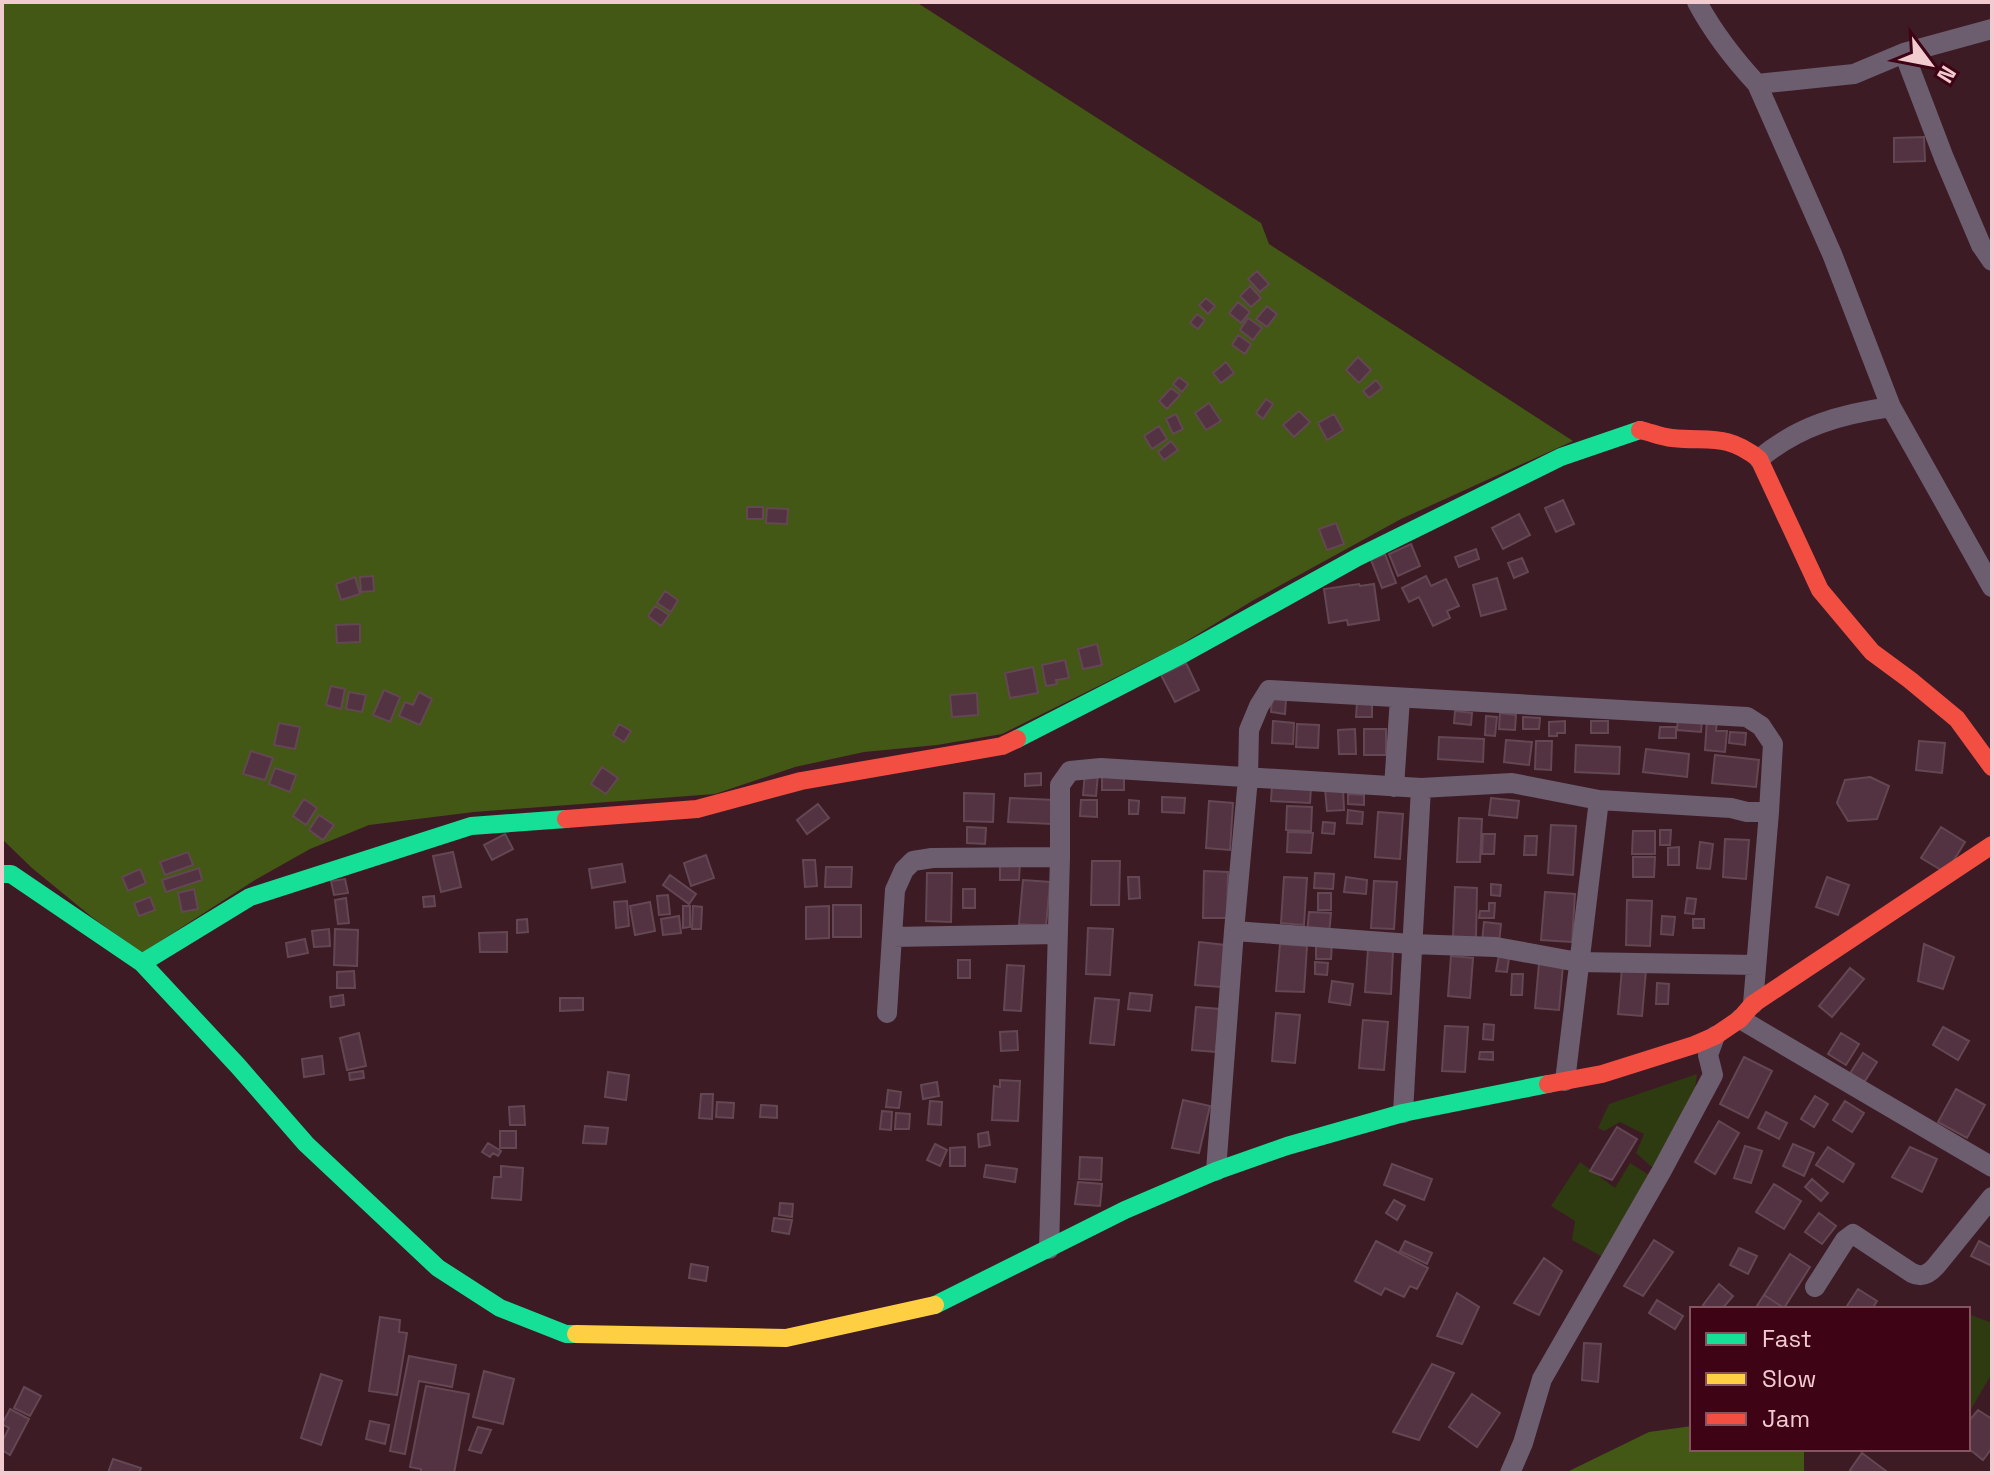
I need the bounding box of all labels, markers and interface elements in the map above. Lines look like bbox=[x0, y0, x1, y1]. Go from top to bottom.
north arrow bbox=[1890, 24, 1970, 104]
text: N bbox=[1931, 61, 1963, 88]
legend bbox=[1690, 1307, 1970, 1451]
text: Fast bbox=[1762, 1323, 1812, 1354]
text: Slow bbox=[1762, 1363, 1816, 1394]
text: Jam bbox=[1762, 1403, 1810, 1434]

